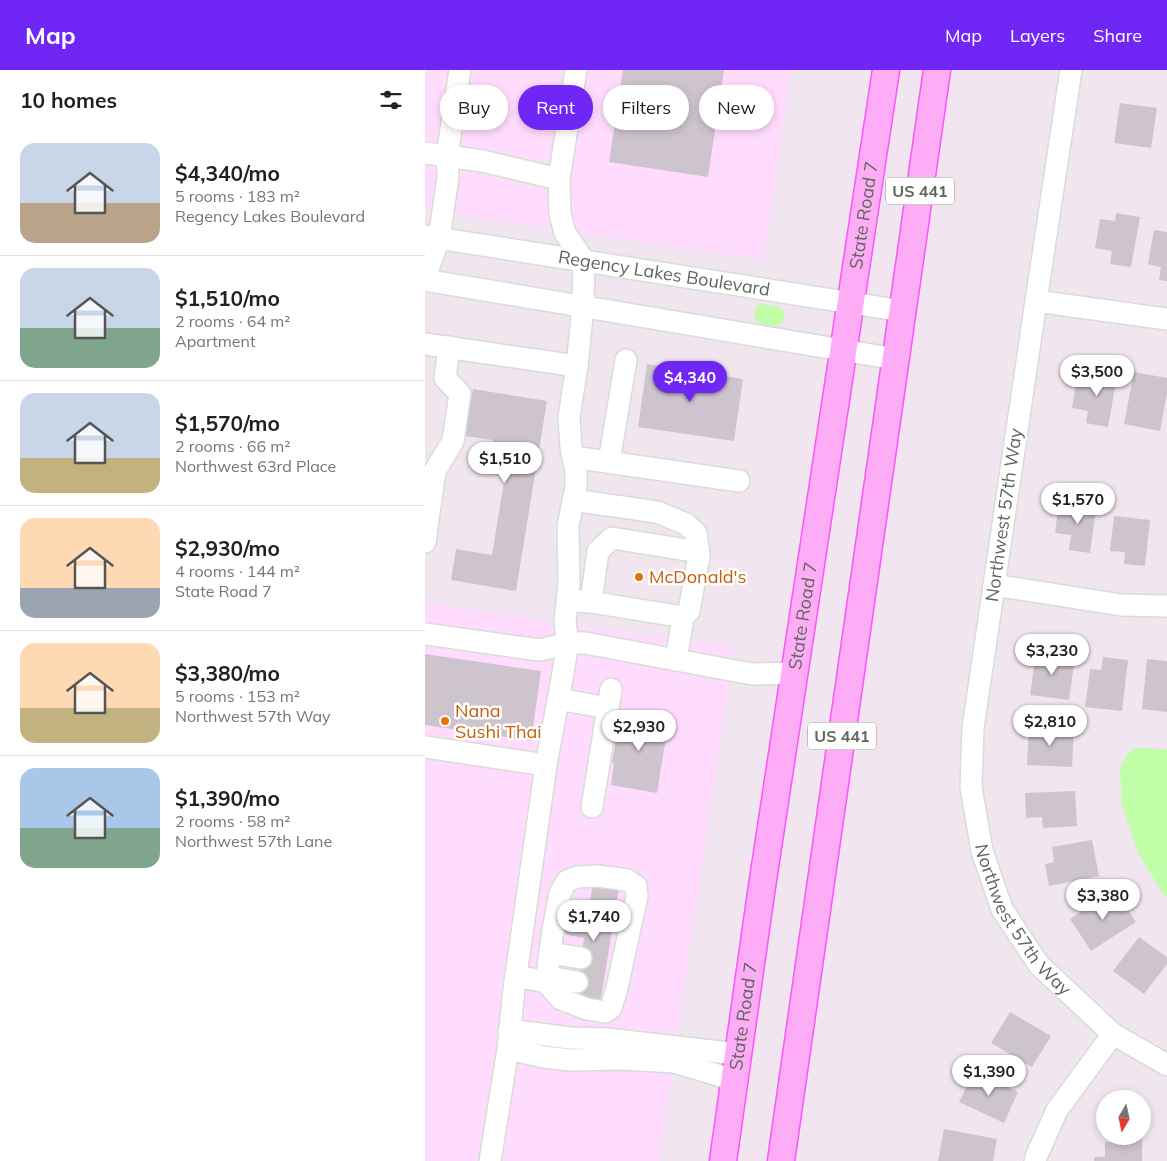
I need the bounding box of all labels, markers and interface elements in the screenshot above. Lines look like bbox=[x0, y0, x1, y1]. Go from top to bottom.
text: Map bbox=[25, 20, 76, 50]
text: Map bbox=[945, 24, 982, 47]
text: Layers bbox=[1010, 24, 1065, 47]
text: Share bbox=[1093, 24, 1142, 47]
chip: Buy bbox=[440, 85, 508, 130]
chip: Rent bbox=[518, 85, 593, 130]
chip: Filters bbox=[603, 85, 689, 130]
chip: New bbox=[699, 85, 774, 130]
icon: filters bbox=[377, 86, 405, 114]
text: 10 homes bbox=[20, 87, 117, 113]
text: $4,340/mo bbox=[175, 160, 280, 186]
street label: State Road 7 bbox=[844, 160, 883, 271]
icon: home bbox=[60, 163, 120, 223]
road number: US 441 bbox=[886, 178, 954, 204]
text: 5 rooms · 183 m² bbox=[175, 186, 300, 206]
text: Regency Lakes Boulevard bbox=[175, 206, 365, 226]
street label: Regency Lakes Boulevard bbox=[557, 245, 772, 301]
text: $1,510/mo bbox=[175, 285, 280, 311]
icon: home bbox=[60, 288, 120, 348]
text: 2 rooms · 64 m² bbox=[175, 311, 290, 331]
text: Apartment bbox=[175, 331, 256, 351]
pin: $3,500 bbox=[1056, 354, 1138, 397]
pin: $4,340 bbox=[649, 360, 731, 403]
text: $3,500 bbox=[1071, 361, 1123, 381]
text: $4,340 bbox=[664, 367, 716, 387]
text: $1,570/mo bbox=[175, 410, 280, 436]
icon: home bbox=[60, 413, 120, 473]
street label: Northwest 57th Way bbox=[980, 426, 1027, 603]
text: 2 rooms · 66 m² bbox=[175, 436, 290, 456]
pin: $1,510 bbox=[464, 442, 546, 484]
text: $1,510 bbox=[479, 448, 531, 468]
text: Northwest 63rd Place bbox=[175, 456, 336, 476]
pin: $1,570 bbox=[1037, 482, 1119, 525]
text: $1,570 bbox=[1052, 489, 1104, 509]
text: $2,930/mo bbox=[175, 535, 280, 561]
icon: home bbox=[60, 538, 120, 598]
street label: State Road 7 bbox=[783, 560, 822, 671]
text: 4 rooms · 144 m² bbox=[175, 561, 300, 581]
place label: McDonald's bbox=[649, 565, 746, 588]
marker: McDonald's bbox=[633, 571, 645, 583]
text: State Road 7 bbox=[175, 581, 272, 601]
pin: $3,230 bbox=[1011, 634, 1093, 676]
text: $3,230 bbox=[1026, 640, 1078, 660]
text: $3,380/mo bbox=[175, 660, 280, 686]
icon: home bbox=[60, 663, 120, 723]
text: 5 rooms · 153 m² bbox=[175, 686, 300, 706]
place label: Nana Sushi Thai bbox=[455, 699, 542, 743]
pin: $2,810 bbox=[1009, 704, 1091, 747]
text: Northwest 57th Way bbox=[175, 706, 331, 726]
pin: $2,930 bbox=[598, 710, 680, 752]
text: $2,810 bbox=[1024, 711, 1076, 731]
marker: Nana Sushi Thai bbox=[439, 715, 451, 727]
text: $2,930 bbox=[613, 716, 665, 736]
road number: US 441 bbox=[808, 722, 876, 749]
text: $1,390/mo bbox=[175, 785, 280, 811]
icon: home bbox=[60, 788, 120, 848]
text: 2 rooms · 58 m² bbox=[175, 811, 290, 831]
text: Northwest 57th Lane bbox=[175, 831, 332, 851]
street label: Northwest 57th Way bbox=[970, 842, 1077, 1001]
pin: $3,380 bbox=[1062, 878, 1144, 921]
text: $3,380 bbox=[1077, 885, 1129, 905]
pin: $1,740 bbox=[553, 900, 635, 942]
text: $1,740 bbox=[568, 906, 620, 926]
street label: State Road 7 bbox=[724, 961, 762, 1072]
pin: $1,390 bbox=[948, 1054, 1030, 1097]
text: $1,390 bbox=[963, 1061, 1015, 1081]
north arrow bbox=[1096, 1090, 1151, 1145]
map controls bbox=[1096, 1090, 1151, 1145]

